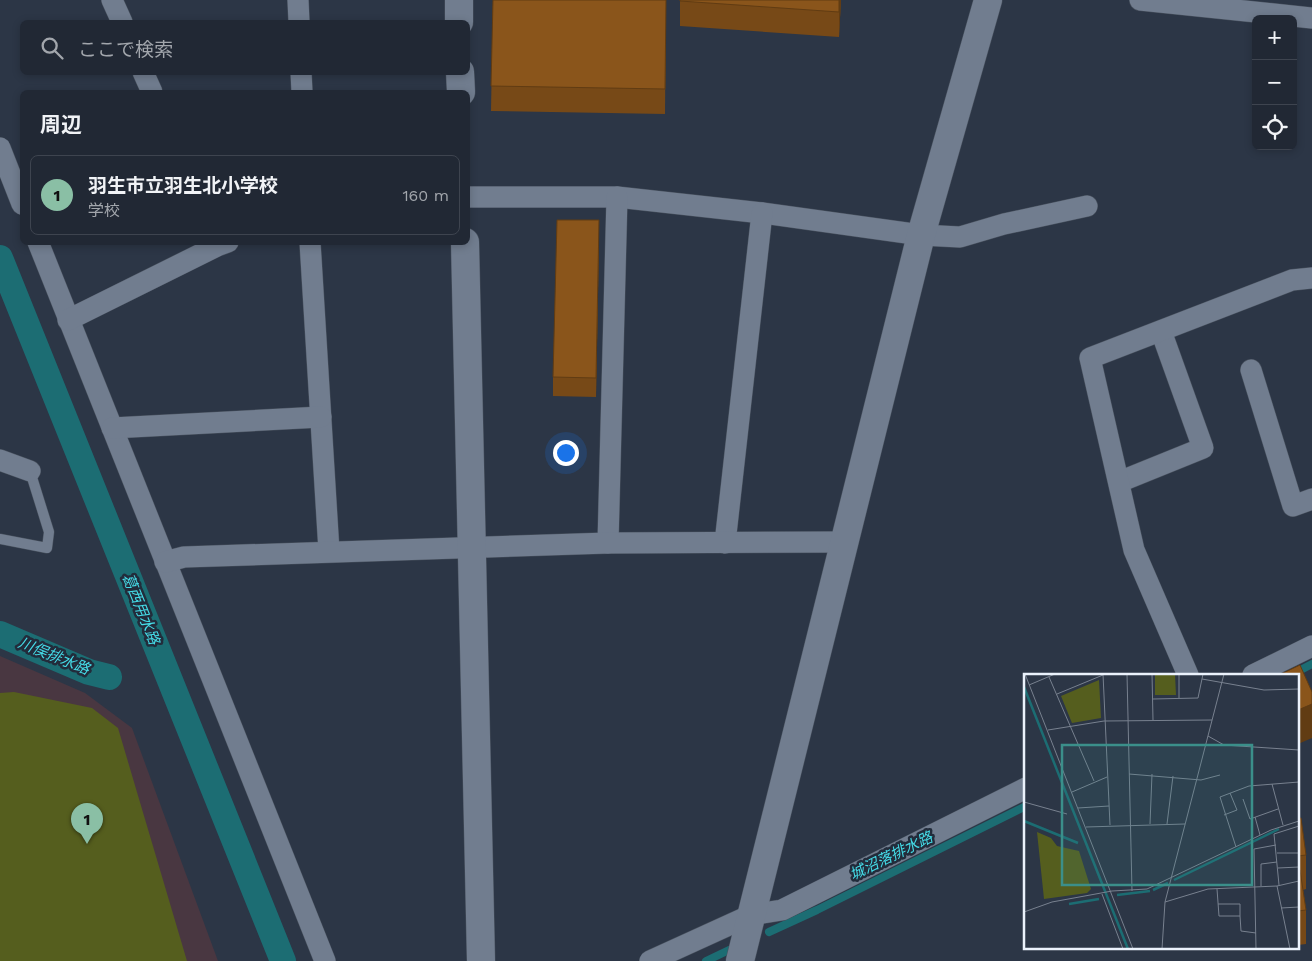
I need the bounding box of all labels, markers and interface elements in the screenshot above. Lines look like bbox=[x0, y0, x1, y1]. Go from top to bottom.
map controls bbox=[1252, 15, 1297, 150]
button: + bbox=[1252, 15, 1297, 60]
search box bbox=[20, 20, 470, 75]
icon: search bbox=[38, 34, 66, 62]
text: ここで検索 bbox=[78, 38, 173, 61]
button: − bbox=[1252, 60, 1297, 105]
button: locate bbox=[1252, 105, 1297, 150]
text: 周辺 bbox=[40, 112, 82, 137]
text: 羽生市立羽生北小学校 bbox=[88, 174, 278, 197]
text: 1 bbox=[54, 186, 60, 205]
text: 160 m bbox=[402, 186, 449, 205]
text: 学校 bbox=[88, 201, 120, 220]
your location bbox=[553, 440, 579, 466]
water label: 葛西用水路 bbox=[119, 571, 164, 649]
water label: 川俣排水路 bbox=[16, 634, 94, 679]
inset map bbox=[1024, 674, 1300, 948]
pin: 1 bbox=[71, 803, 103, 844]
water label: 城沼落排水路 bbox=[847, 827, 937, 884]

